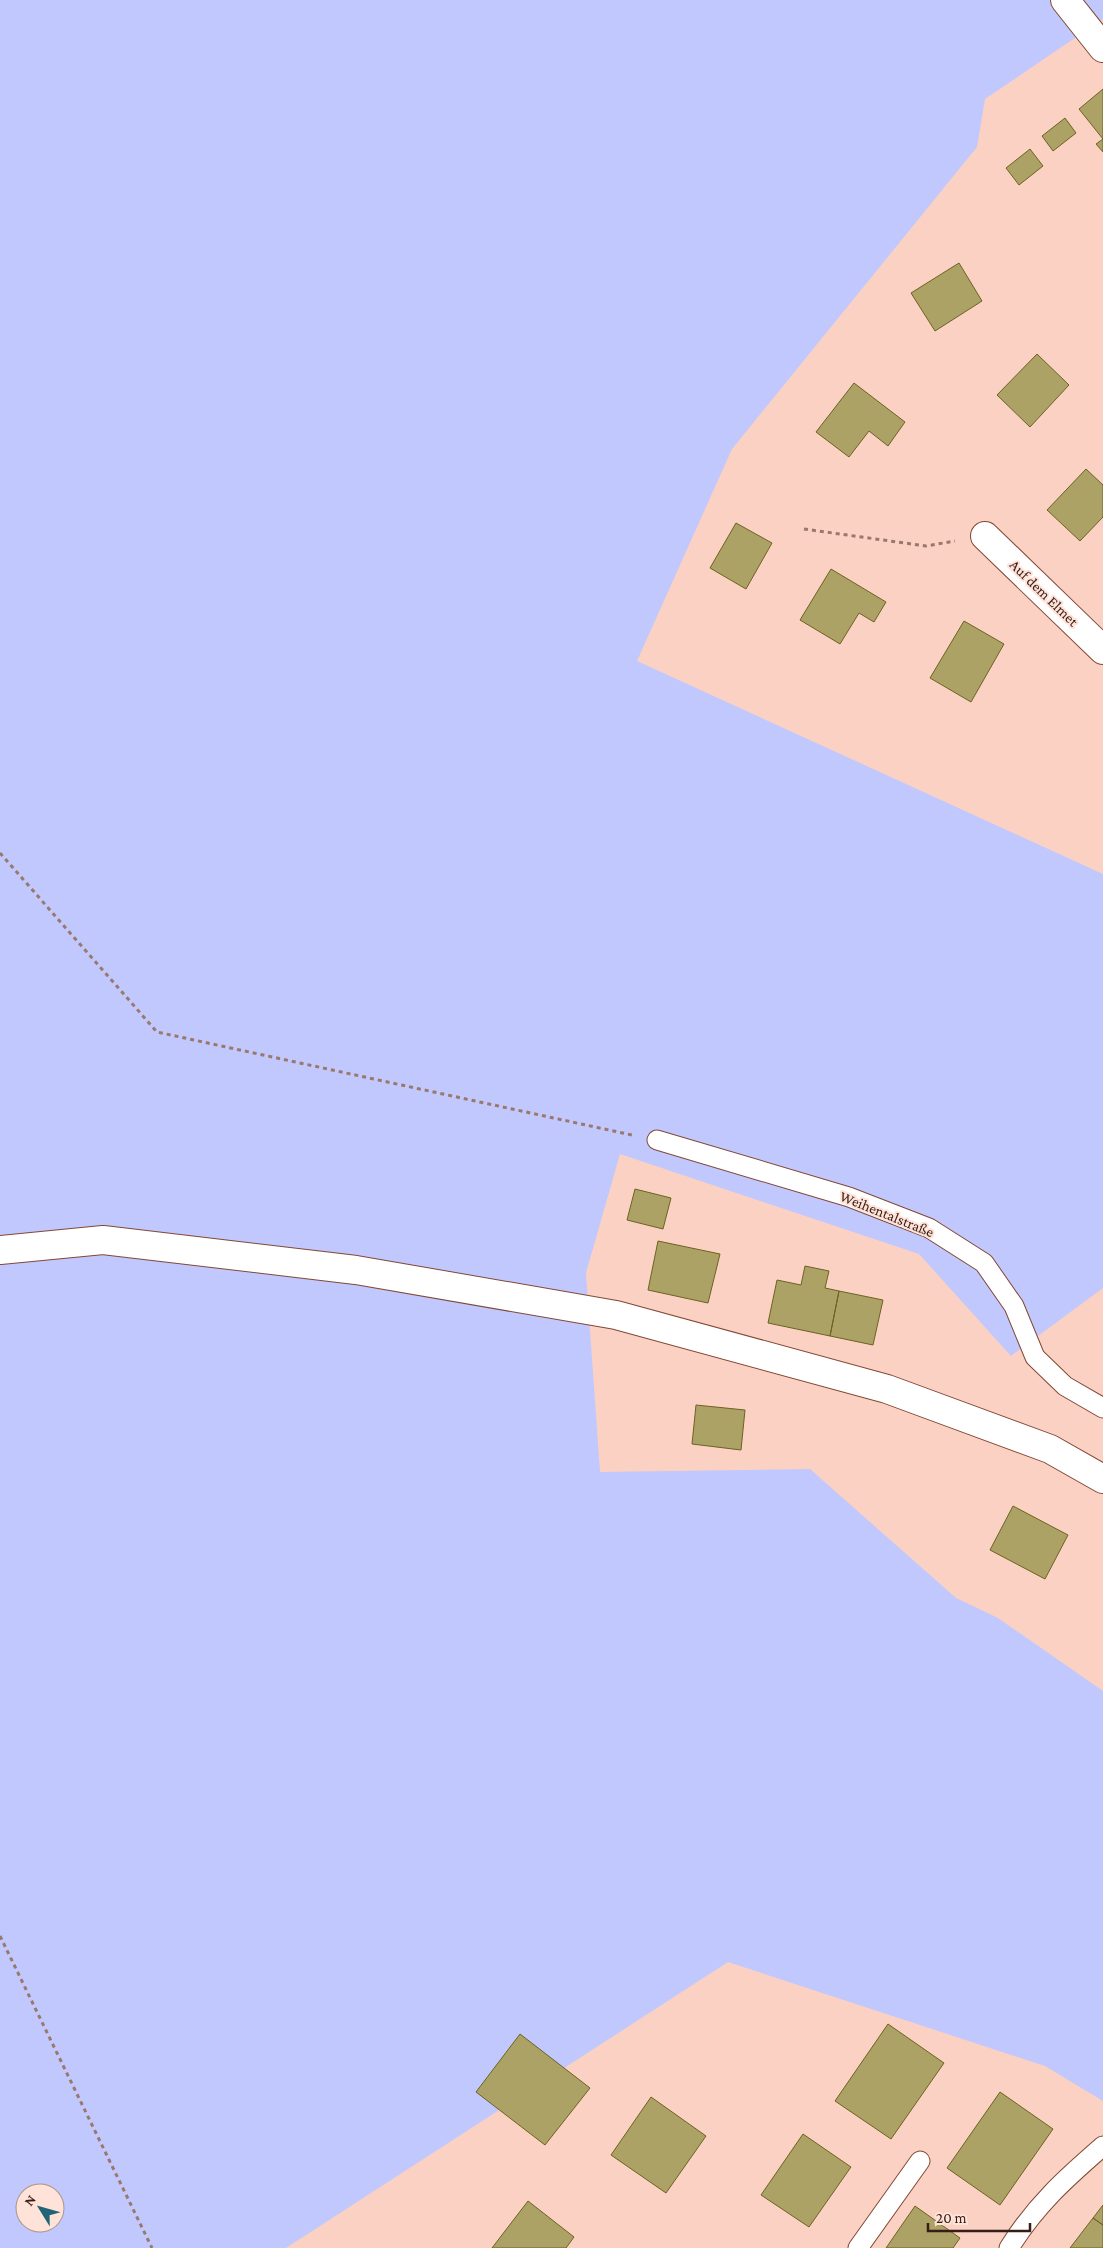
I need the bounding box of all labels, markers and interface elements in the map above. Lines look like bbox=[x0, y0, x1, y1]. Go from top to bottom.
street label: Auf dem Elmet bbox=[1007, 556, 1082, 630]
street label: Weihentalstraße bbox=[838, 1188, 937, 1240]
north arrow bbox=[15, 2183, 65, 2233]
text: N bbox=[20, 2191, 39, 2209]
scale bar bbox=[928, 2200, 1030, 2232]
text: 20 m bbox=[936, 2210, 967, 2226]

